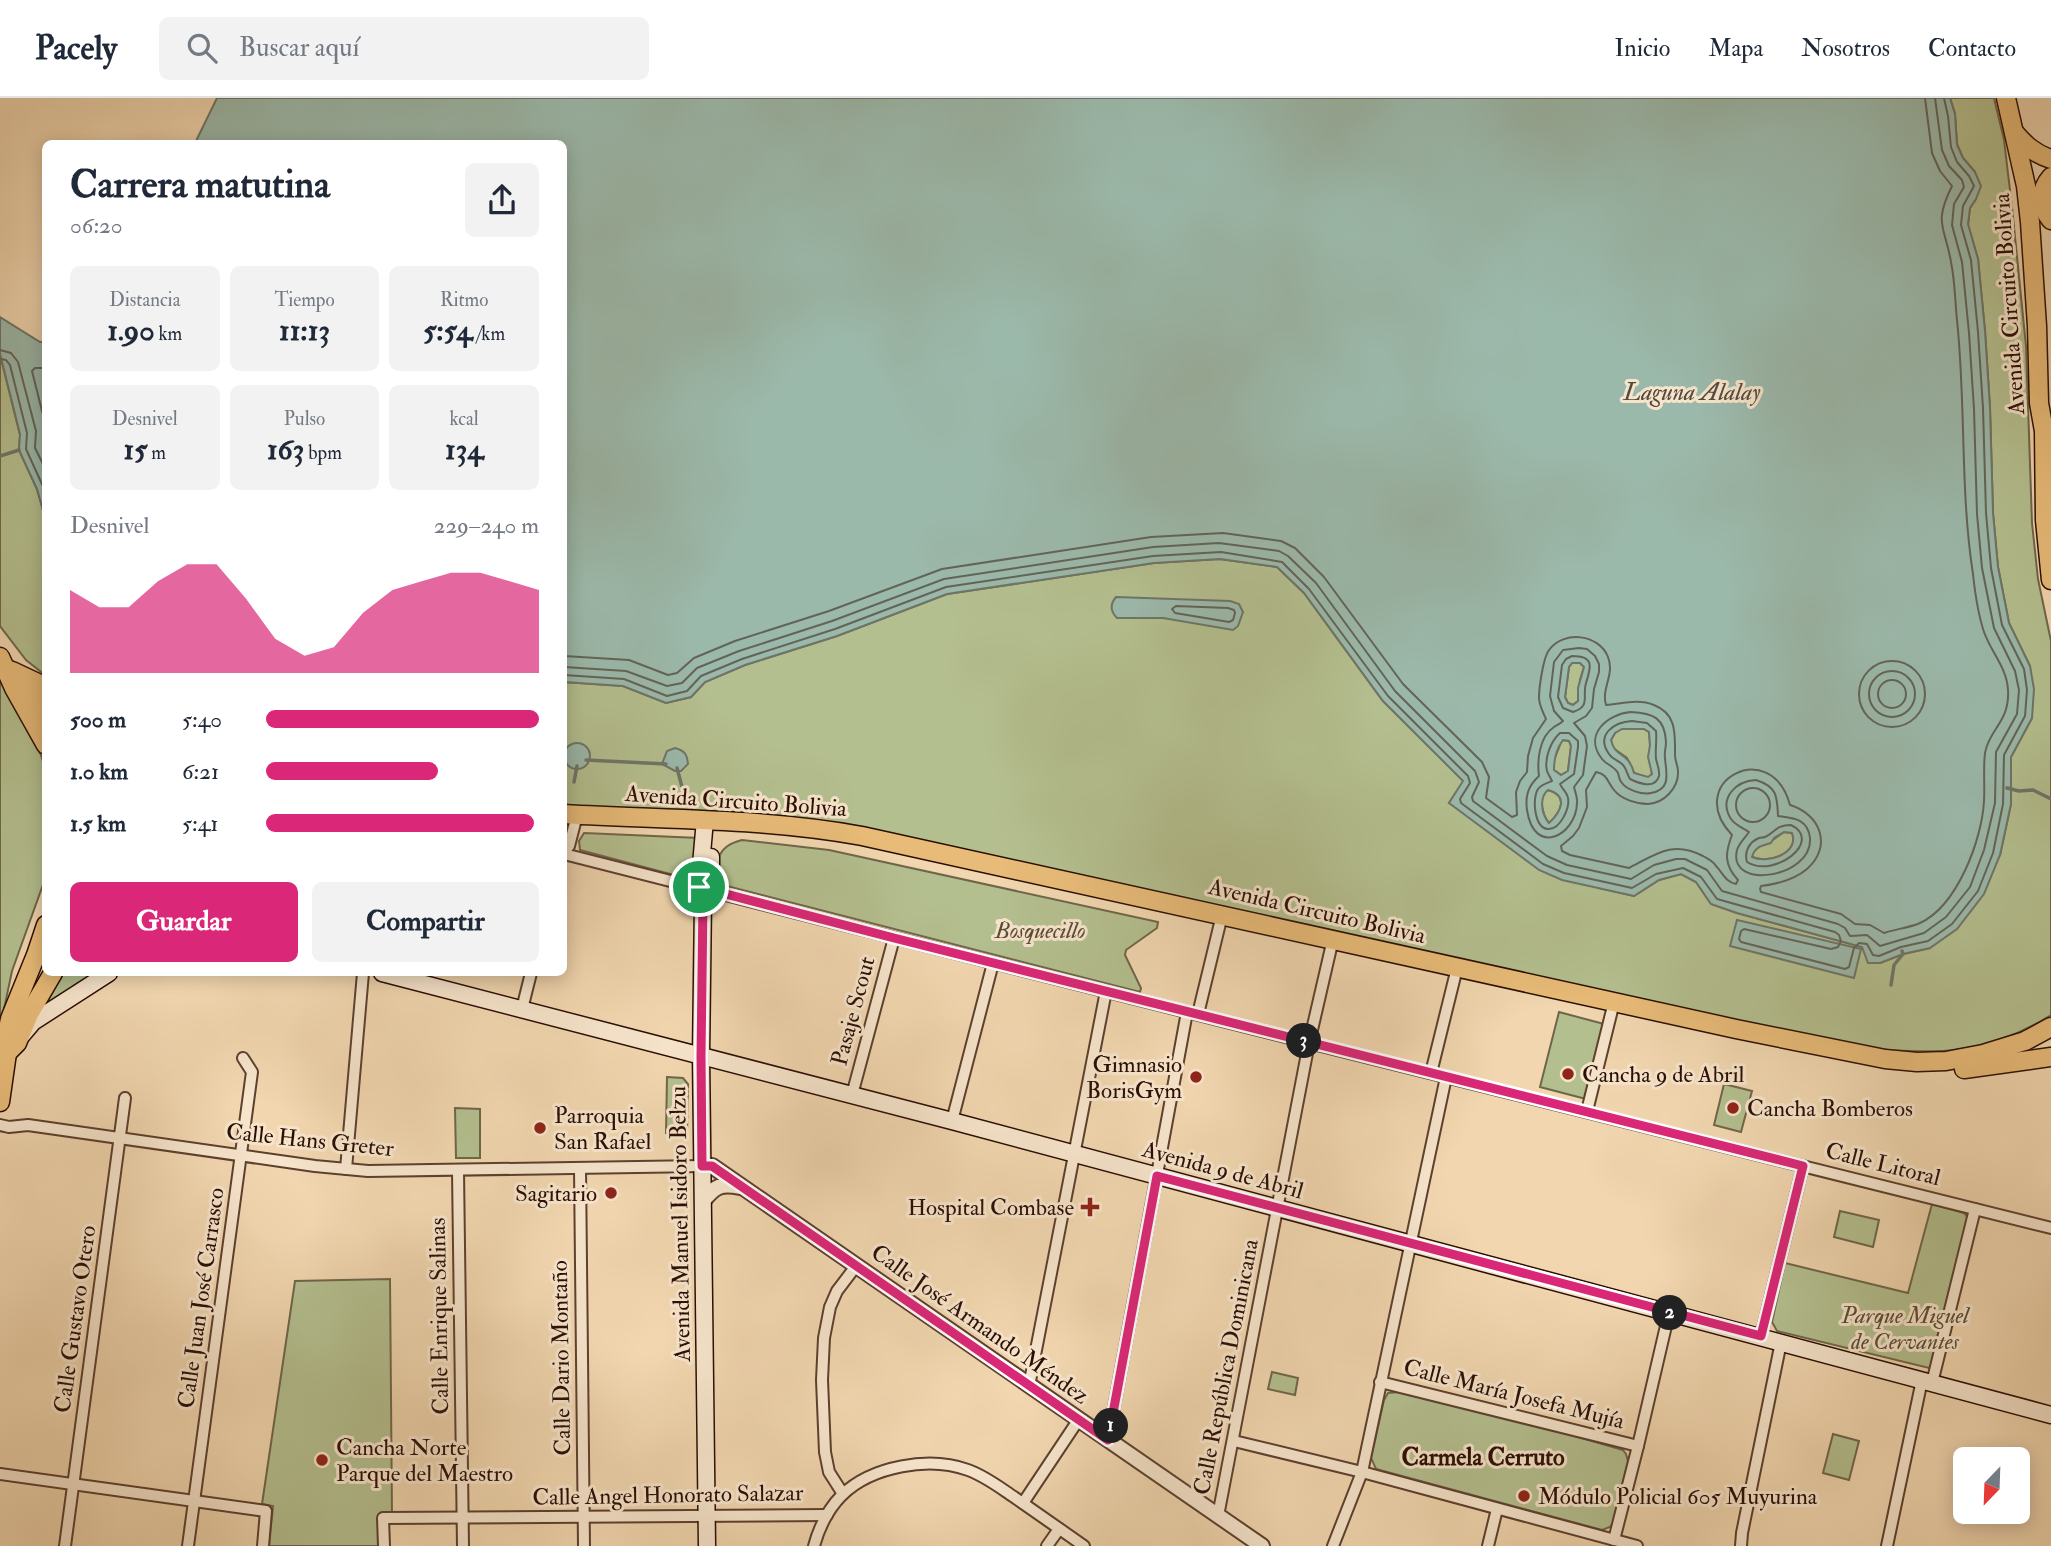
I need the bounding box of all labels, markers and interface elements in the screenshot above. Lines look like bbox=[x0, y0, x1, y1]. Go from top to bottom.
search box bbox=[159, 17, 649, 80]
text: Pacely bbox=[35, 28, 117, 69]
icon: search bbox=[183, 29, 221, 67]
text: Buscar aquí bbox=[239, 32, 359, 64]
text: Inicio bbox=[1615, 33, 1670, 64]
text: Mapa bbox=[1708, 33, 1763, 64]
text: Nosotros bbox=[1801, 33, 1890, 64]
text: Contacto bbox=[1928, 33, 2016, 64]
text: Carrera matutina bbox=[70, 161, 330, 209]
button: share bbox=[465, 163, 539, 237]
street label: Avenida Circuito Bolivia bbox=[1987, 192, 2031, 417]
text: 06:20 bbox=[70, 211, 123, 240]
text: Distancia bbox=[109, 288, 180, 312]
text: Tiempo bbox=[274, 288, 335, 312]
text: Ritmo bbox=[440, 288, 488, 312]
text: 1.90 bbox=[107, 312, 155, 349]
text: 11:13 bbox=[279, 312, 330, 349]
text: 5:54 bbox=[423, 312, 472, 349]
text: km bbox=[155, 322, 182, 346]
text: /km bbox=[472, 322, 505, 346]
water label: Laguna Alalay bbox=[1623, 377, 1761, 408]
text: Desnivel bbox=[112, 407, 178, 431]
text: Pulso bbox=[284, 407, 325, 431]
text: kcal bbox=[450, 407, 479, 431]
text: 15 bbox=[124, 431, 147, 468]
text: 163 bbox=[267, 431, 304, 468]
text: 134 bbox=[445, 431, 483, 468]
text: m bbox=[147, 441, 166, 465]
text: bpm bbox=[304, 441, 342, 465]
text: Desnivel bbox=[70, 511, 149, 540]
text: 229–240 m bbox=[434, 511, 539, 540]
text: 500 m bbox=[70, 705, 126, 734]
text: 5:40 bbox=[182, 705, 222, 734]
text: 1.0 km bbox=[70, 757, 128, 786]
text: 6:21 bbox=[182, 757, 219, 786]
street label: Avenida Circuito Bolivia bbox=[623, 779, 848, 823]
text: 1.5 km bbox=[70, 809, 126, 838]
text: 5:41 bbox=[182, 809, 218, 838]
pin bbox=[669, 857, 729, 917]
icon: arrive bbox=[680, 868, 718, 906]
street label: Avenida Circuito Bolivia bbox=[1205, 872, 1429, 950]
button: Guardar bbox=[70, 882, 298, 962]
button: Compartir bbox=[312, 882, 539, 962]
park label: Bosquecillo bbox=[994, 916, 1085, 945]
street label: Pasaje Scout bbox=[825, 953, 881, 1069]
pin: 3 bbox=[1286, 1024, 1322, 1058]
text: 3 bbox=[1300, 1028, 1307, 1052]
place label: Gimnasio BorisGym bbox=[1086, 1050, 1182, 1105]
place label: Cancha 9 de Abril bbox=[1582, 1060, 1745, 1089]
marker: Cancha 9 de Abril bbox=[1560, 1066, 1576, 1082]
marker: Gimnasio BorisGym bbox=[1188, 1069, 1204, 1085]
street label: Avenida Manuel Isidoro Belzu bbox=[663, 1086, 697, 1363]
place label: Cancha Bomberos bbox=[1747, 1094, 1913, 1123]
marker: Cancha Bomberos bbox=[1725, 1100, 1741, 1116]
place label: Parroquia San Rafael bbox=[554, 1101, 651, 1156]
street label: Calle Hans Greter bbox=[225, 1117, 396, 1163]
marker: Parroquia San Rafael bbox=[532, 1120, 548, 1136]
street label: Avenida 9 de Abril bbox=[1138, 1134, 1307, 1205]
street label: Calle Litoral bbox=[1823, 1136, 1944, 1192]
place label: Sagitario bbox=[515, 1179, 597, 1208]
marker: Sagitario bbox=[603, 1185, 619, 1201]
street label: Calle Juan José Carrasco bbox=[171, 1186, 231, 1410]
place label: Hospital Combase bbox=[907, 1193, 1074, 1223]
marker: Hospital Combase bbox=[1080, 1197, 1100, 1217]
street label: Calle Enrique Salinas bbox=[423, 1217, 455, 1415]
street label: Calle Gustavo Otero bbox=[47, 1223, 103, 1415]
street label: Calle República Dominicana bbox=[1187, 1236, 1266, 1498]
street label: Calle José Armando Méndez bbox=[865, 1238, 1095, 1410]
street label: Calle Dario Montaño bbox=[545, 1260, 577, 1456]
pin: 2 bbox=[1652, 1296, 1688, 1330]
text: 2 bbox=[1665, 1300, 1674, 1324]
park label: Parque Miguel de Cervantes bbox=[1840, 1301, 1970, 1356]
street label: Calle María Josefa Mujía bbox=[1400, 1352, 1628, 1436]
pin: 1 bbox=[1094, 1408, 1128, 1444]
text: 1 bbox=[1107, 1413, 1114, 1437]
place label: Cancha Norte Parque del Maestro bbox=[336, 1433, 513, 1488]
district label: Carmela Cerruto bbox=[1401, 1442, 1565, 1473]
north arrow bbox=[1953, 1447, 2030, 1524]
map controls bbox=[1953, 1447, 2030, 1524]
marker: Cancha Norte Parque del Maestro bbox=[314, 1452, 330, 1468]
street label: Calle Angel Honorato Salazar bbox=[532, 1478, 804, 1512]
place label: Módulo Policial 605 Muyurina bbox=[1538, 1482, 1818, 1511]
marker: Módulo Policial 605 Muyurina bbox=[1516, 1488, 1532, 1504]

